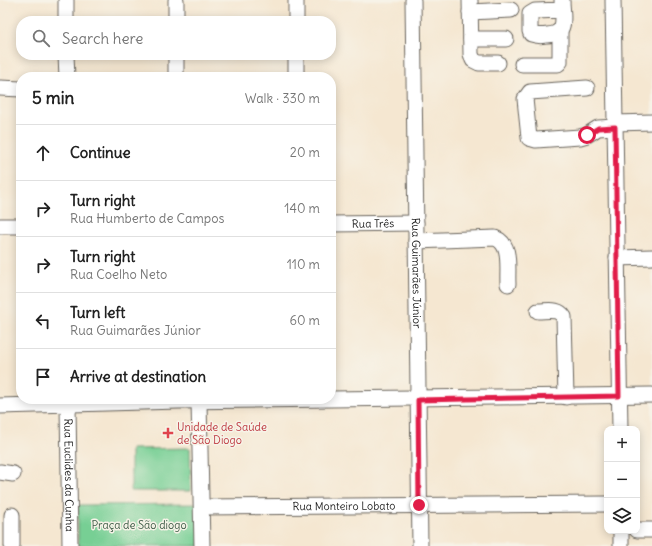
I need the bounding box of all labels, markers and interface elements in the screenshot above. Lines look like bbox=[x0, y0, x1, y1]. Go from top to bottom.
search box bbox=[16, 16, 336, 60]
icon: search bbox=[30, 27, 52, 49]
text: Search here bbox=[62, 29, 143, 48]
text: 5 min bbox=[32, 87, 74, 109]
text: Walk · 330 m bbox=[245, 90, 320, 107]
route start bbox=[578, 126, 596, 144]
icon: ahead bbox=[32, 142, 54, 164]
text: Continue bbox=[70, 143, 131, 162]
text: 20 m bbox=[290, 144, 320, 161]
text: Turn right bbox=[70, 191, 135, 210]
icon: right bbox=[32, 198, 54, 220]
text: 140 m bbox=[284, 200, 320, 217]
text: Rua Humberto de Campos bbox=[70, 210, 224, 227]
street label: Rua Três bbox=[352, 216, 394, 231]
street label: Rua Guimarães Júnior bbox=[409, 218, 424, 329]
text: Turn right bbox=[70, 247, 135, 266]
icon: right bbox=[32, 254, 54, 276]
text: 110 m bbox=[287, 256, 320, 273]
text: Rua Coelho Neto bbox=[70, 266, 167, 283]
text: Turn left bbox=[70, 303, 125, 322]
icon: left bbox=[32, 310, 54, 332]
text: 60 m bbox=[289, 312, 320, 329]
text: Rua Guimarães Júnior bbox=[70, 322, 201, 339]
icon: arrive bbox=[32, 366, 54, 388]
text: Arrive at destination bbox=[70, 367, 206, 386]
street label: Rua Euclides da Cunha bbox=[61, 418, 77, 532]
place label: Unidade de Saúde de São Diogo bbox=[177, 420, 267, 447]
map controls bbox=[604, 426, 640, 534]
button: + bbox=[604, 426, 640, 462]
marker: Unidade de Saúde de São Diogo bbox=[162, 427, 174, 439]
button: − bbox=[604, 462, 640, 498]
route end bbox=[410, 496, 428, 514]
button: layers bbox=[604, 498, 640, 534]
street label: Rua Monteiro Lobato bbox=[292, 499, 396, 513]
park label: Praça de São diogo bbox=[91, 518, 187, 532]

